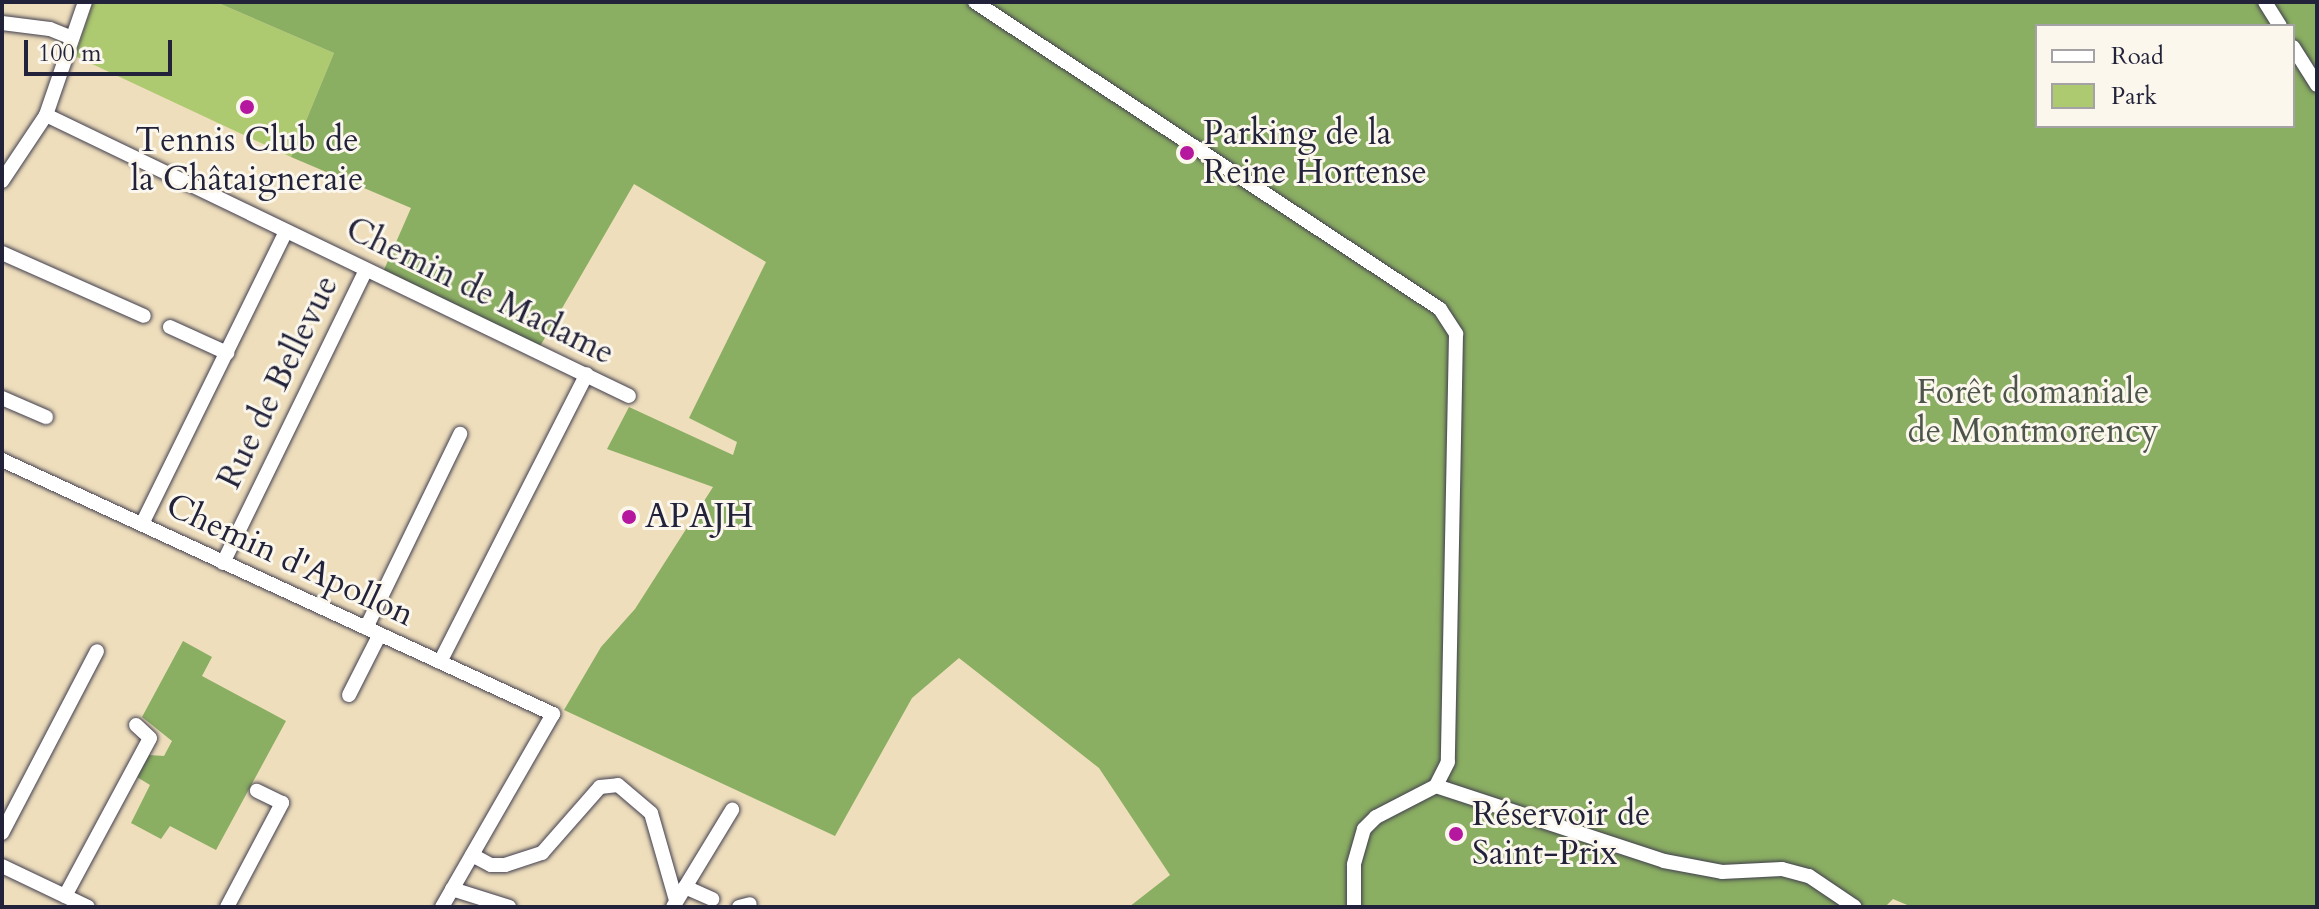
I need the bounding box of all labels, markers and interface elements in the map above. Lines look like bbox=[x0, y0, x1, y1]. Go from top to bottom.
scale bar bbox=[28, 24, 176, 74]
legend bbox=[2035, 24, 2295, 128]
text: 100 m bbox=[38, 37, 102, 70]
text: Road bbox=[2111, 40, 2164, 73]
text: Park bbox=[2111, 80, 2157, 113]
marker: Tennis Club de la Châtaigneraie bbox=[238, 98, 256, 116]
place label: Parking de la Reine Hortense bbox=[1203, 113, 1427, 192]
place label: Tennis Club de la Châtaigneraie bbox=[131, 120, 363, 200]
marker: Parking de la Reine Hortense bbox=[1178, 144, 1196, 162]
street label: Chemin de Madame bbox=[339, 208, 621, 374]
street label: Rue de Bellevue bbox=[209, 269, 347, 495]
park label: Forêt domaniale de Montmorency bbox=[1908, 372, 2158, 452]
street label: Chemin d'Apollon bbox=[160, 485, 420, 635]
place label: APAJH bbox=[645, 497, 753, 537]
marker: APAJH bbox=[620, 508, 638, 526]
place label: Réservoir de Saint-Prix bbox=[1472, 794, 1650, 874]
marker: Réservoir de Saint-Prix bbox=[1447, 825, 1465, 843]

